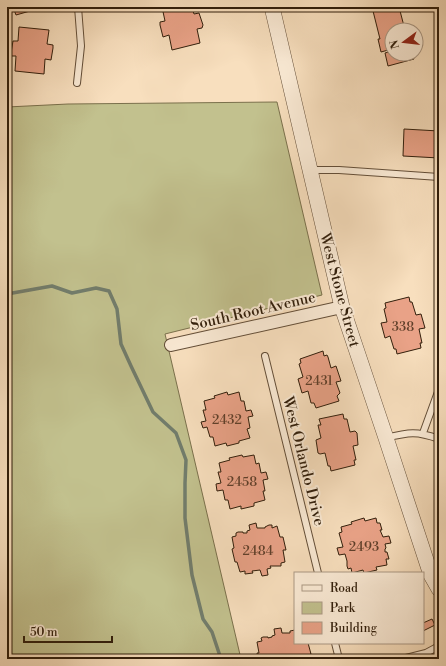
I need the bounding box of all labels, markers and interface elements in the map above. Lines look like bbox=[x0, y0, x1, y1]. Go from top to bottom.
north arrow bbox=[384, 22, 424, 62]
text: N bbox=[387, 38, 403, 50]
street label: West Stone Street bbox=[315, 230, 364, 350]
street label: South Root Avenue bbox=[189, 288, 318, 335]
house number: 338 bbox=[392, 319, 414, 335]
house number: 2431 bbox=[305, 373, 333, 389]
street label: West Orlando Drive bbox=[278, 394, 329, 528]
house number: 2432 bbox=[212, 412, 242, 428]
house number: 2458 bbox=[227, 474, 257, 490]
house number: 2493 bbox=[349, 539, 379, 555]
house number: 2484 bbox=[242, 543, 274, 559]
legend bbox=[294, 572, 424, 644]
text: Road bbox=[330, 581, 358, 596]
text: Park bbox=[330, 601, 356, 616]
scale bar bbox=[24, 618, 112, 644]
text: Building bbox=[329, 621, 378, 636]
text: 50 m bbox=[30, 625, 58, 640]

